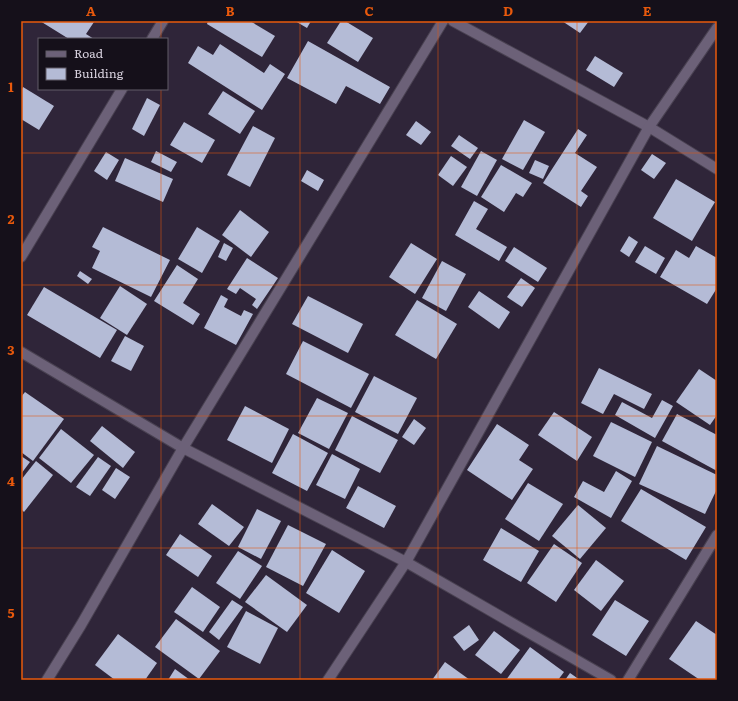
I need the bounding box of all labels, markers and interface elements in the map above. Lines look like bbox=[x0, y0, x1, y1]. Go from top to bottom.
text: A bbox=[86, 1, 96, 20]
text: B bbox=[226, 1, 235, 20]
text: C bbox=[364, 1, 374, 20]
text: D bbox=[503, 1, 513, 20]
text: E bbox=[643, 1, 652, 20]
legend bbox=[38, 38, 168, 90]
text: Road bbox=[74, 44, 104, 62]
text: Building bbox=[74, 64, 124, 82]
text: 1 bbox=[8, 77, 14, 96]
text: 2 bbox=[8, 209, 15, 228]
text: 3 bbox=[7, 340, 15, 359]
text: 4 bbox=[7, 471, 15, 490]
text: 5 bbox=[7, 603, 15, 622]

